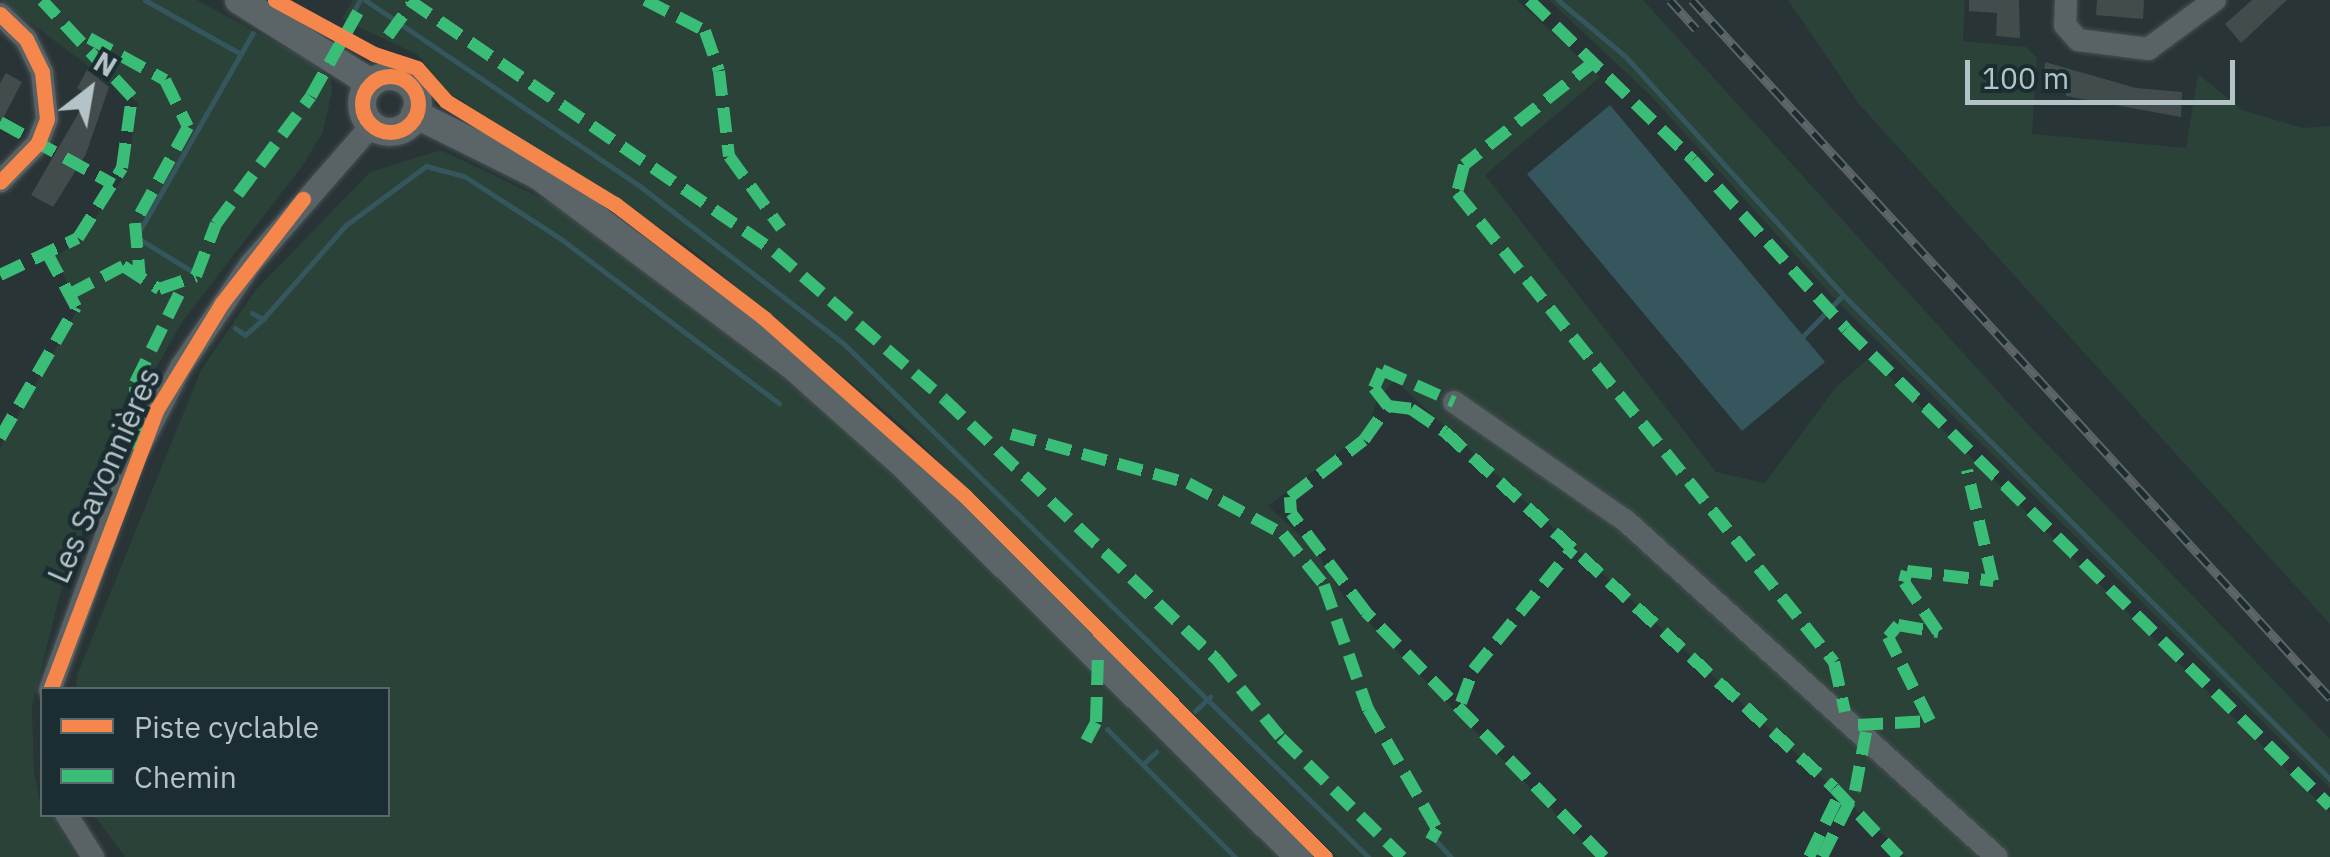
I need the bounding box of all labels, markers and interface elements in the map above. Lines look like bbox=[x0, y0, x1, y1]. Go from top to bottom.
north arrow bbox=[40, 40, 140, 140]
scale bar bbox=[1970, 40, 2240, 102]
text: N bbox=[87, 43, 124, 85]
text: 100 m bbox=[1982, 58, 2069, 97]
street label: Les Savonnières bbox=[38, 361, 168, 589]
legend bbox=[40, 687, 390, 817]
text: Piste cyclable bbox=[134, 707, 319, 746]
text: Chemin bbox=[134, 757, 237, 796]

